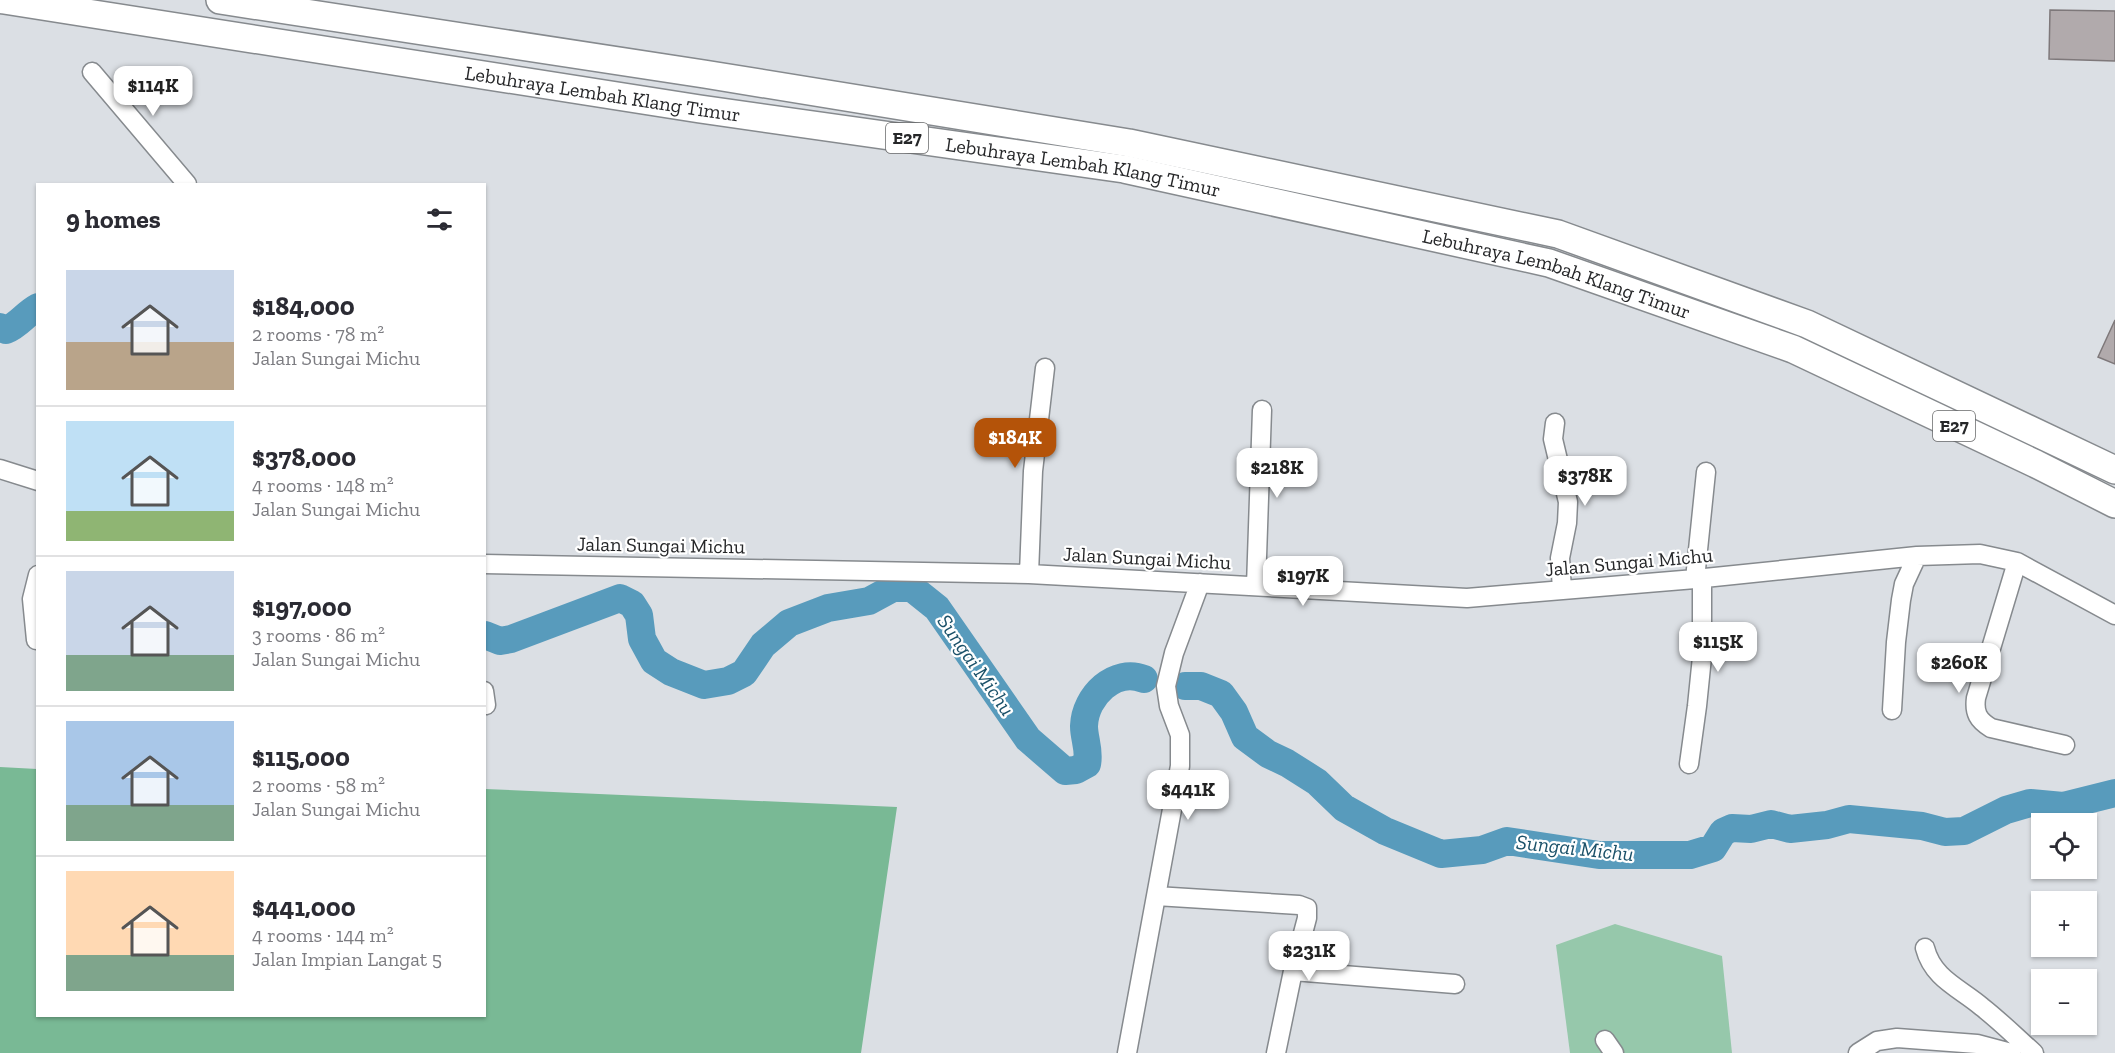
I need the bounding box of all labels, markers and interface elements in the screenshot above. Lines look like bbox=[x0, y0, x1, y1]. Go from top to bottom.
street label: Lebuhraya Lembah Klang Timur bbox=[463, 60, 742, 127]
pin: $114K bbox=[111, 66, 195, 117]
text: $114K bbox=[128, 73, 178, 97]
road number: E27 bbox=[886, 123, 928, 153]
street label: Lebuhraya Lembah Klang Timur bbox=[944, 132, 1223, 202]
text: 9 homes bbox=[66, 203, 161, 235]
icon: filters bbox=[423, 203, 456, 236]
street label: Lebuhraya Lembah Klang Timur bbox=[1420, 223, 1694, 324]
text: $184,000 bbox=[252, 290, 355, 322]
icon: home bbox=[114, 294, 186, 366]
text: 2 rooms · 78 m² bbox=[252, 322, 384, 346]
text: Jalan Sungai Michu bbox=[252, 346, 420, 370]
road number: E27 bbox=[1933, 411, 1975, 441]
pin: $184K bbox=[973, 418, 1057, 469]
text: $184K bbox=[988, 425, 1042, 449]
text: $378,000 bbox=[252, 441, 356, 473]
icon: home bbox=[114, 445, 186, 517]
pin: $218K bbox=[1235, 448, 1319, 499]
text: $218K bbox=[1251, 455, 1303, 479]
pin: $378K bbox=[1543, 456, 1627, 507]
text: $378K bbox=[1558, 463, 1612, 487]
text: 4 rooms · 148 m² bbox=[252, 473, 394, 497]
text: Jalan Sungai Michu bbox=[252, 497, 420, 521]
street label: Jalan Sungai Michu bbox=[577, 532, 745, 558]
street label: Jalan Sungai Michu bbox=[1062, 542, 1232, 574]
street label: Jalan Sungai Michu bbox=[1544, 543, 1714, 581]
pin: $197K bbox=[1261, 556, 1345, 607]
text: $197K bbox=[1277, 563, 1329, 587]
text: $197,000 bbox=[252, 591, 352, 623]
icon: home bbox=[114, 595, 186, 667]
water label: Sungai Michu bbox=[932, 609, 1021, 720]
pin: $115K bbox=[1676, 622, 1760, 673]
text: 3 rooms · 86 m² bbox=[252, 623, 385, 647]
text: $115K bbox=[1693, 629, 1743, 653]
pin: $260K bbox=[1917, 643, 2001, 694]
text: Jalan Sungai Michu bbox=[252, 647, 420, 671]
text: $260K bbox=[1931, 650, 1987, 674]
text: $115,000 bbox=[252, 741, 350, 773]
icon: home bbox=[114, 745, 186, 817]
pin: $441K bbox=[1146, 770, 1230, 821]
text: 2 rooms · 58 m² bbox=[252, 773, 385, 797]
text: $441K bbox=[1161, 777, 1215, 801]
text: Jalan Sungai Michu bbox=[252, 797, 420, 821]
map controls bbox=[2031, 813, 2097, 1035]
button: locate bbox=[2031, 813, 2097, 879]
water label: Sungai Michu bbox=[1515, 829, 1635, 866]
text: $441,000 bbox=[252, 891, 356, 923]
button: + bbox=[2031, 891, 2097, 957]
icon: home bbox=[114, 895, 186, 967]
text: 4 rooms · 144 m² bbox=[252, 923, 394, 947]
pin: $231K bbox=[1267, 931, 1351, 982]
text: $231K bbox=[1283, 938, 1335, 962]
text: Jalan Impian Langat 5 bbox=[252, 947, 442, 971]
button: − bbox=[2031, 969, 2097, 1035]

